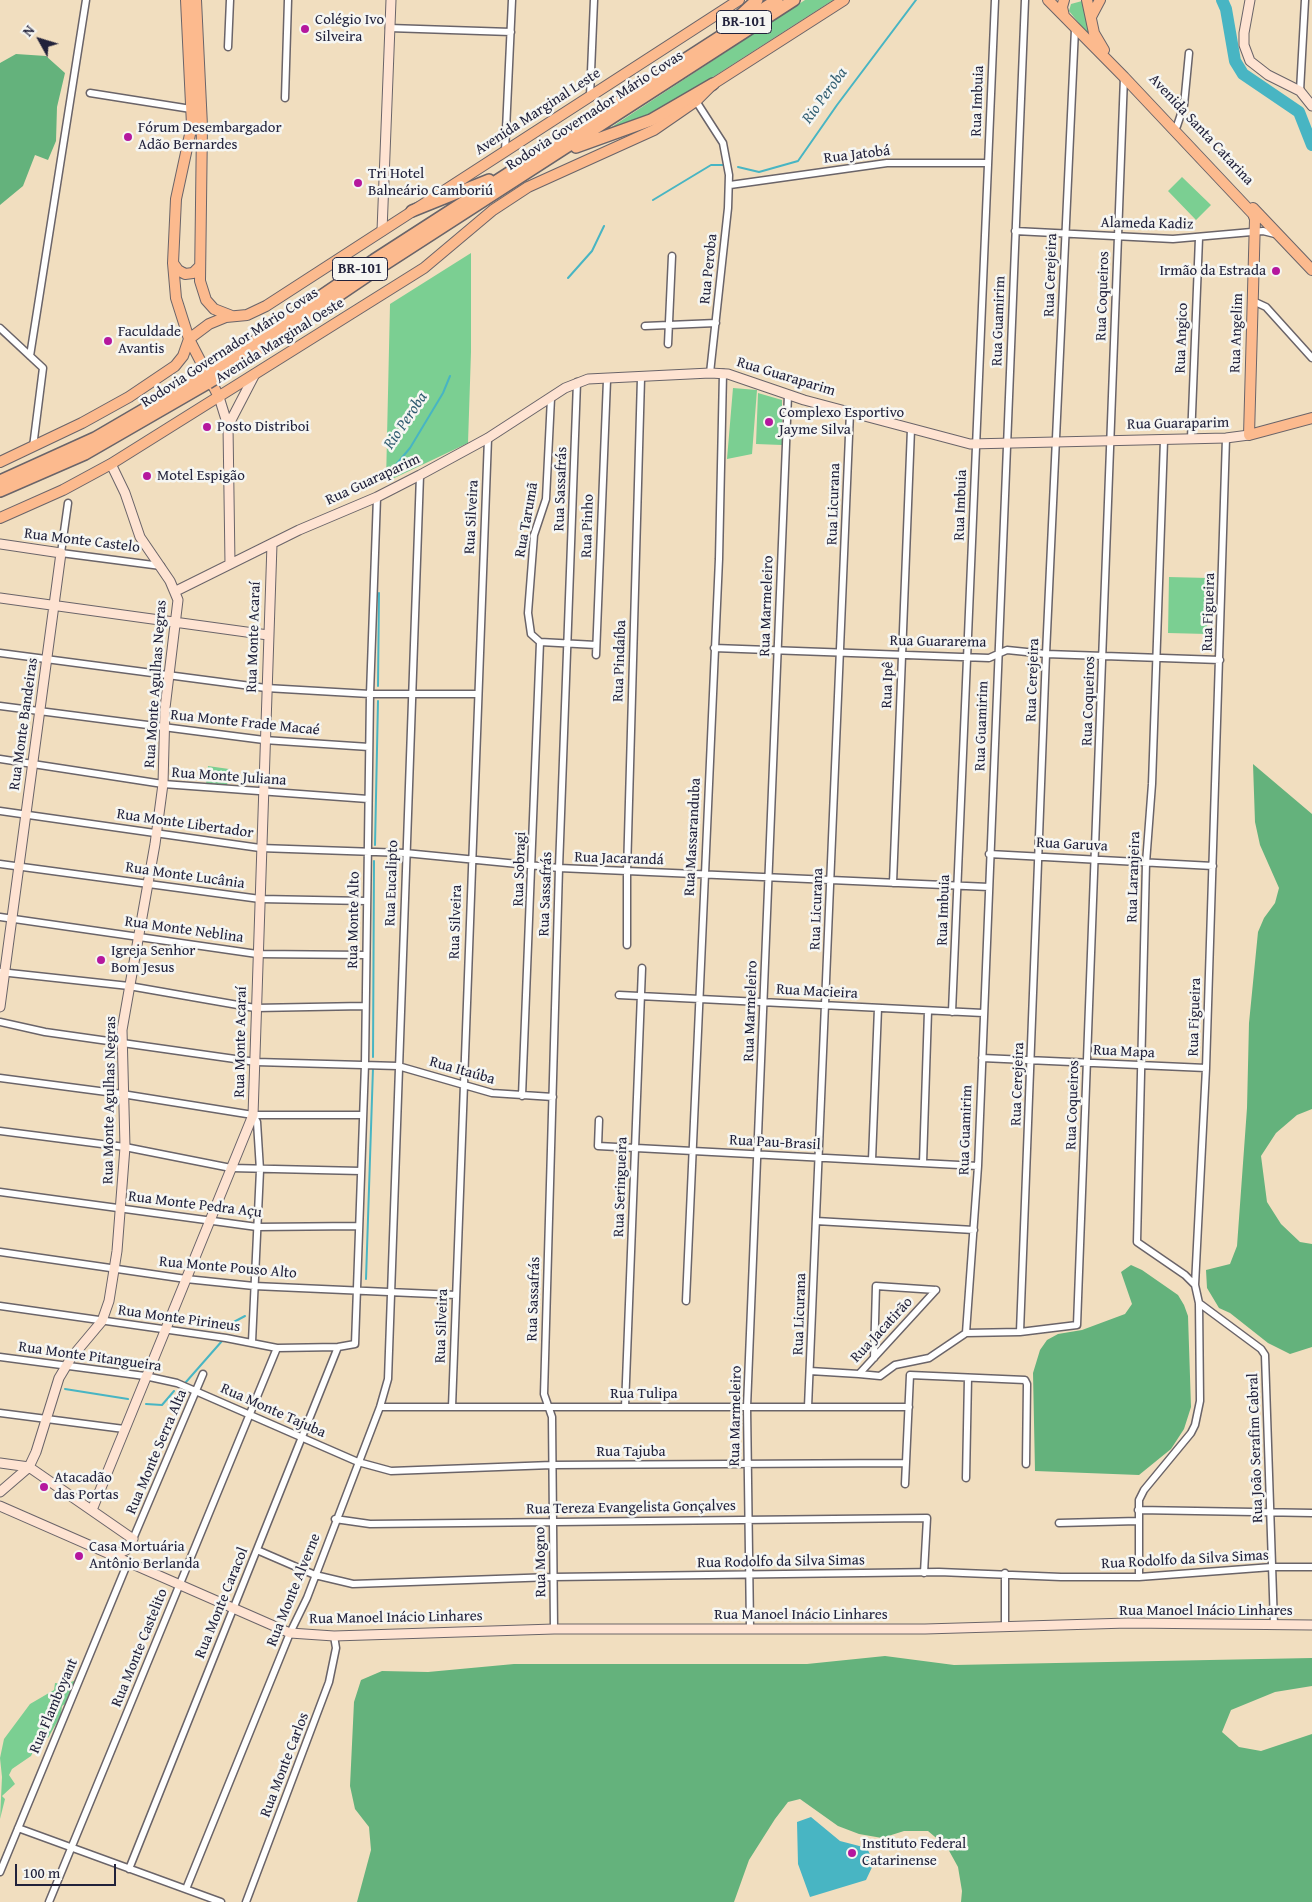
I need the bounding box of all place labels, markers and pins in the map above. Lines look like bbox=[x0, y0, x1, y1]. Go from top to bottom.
place label: Colégio Ivo Silveira bbox=[315, 11, 384, 46]
marker: Colégio Ivo Silveira bbox=[299, 23, 311, 35]
place label: Fórum Desembargador Adão Bernardes bbox=[138, 119, 282, 154]
marker: Fórum Desembargador Adão Bernardes bbox=[122, 131, 134, 143]
place label: Tri Hotel Balneário Camboriú bbox=[368, 165, 493, 200]
marker: Tri Hotel Balneário Camboriú bbox=[352, 177, 364, 189]
place label: Irmão da Estrada bbox=[1159, 262, 1266, 280]
marker: Irmão da Estrada bbox=[1270, 265, 1282, 277]
place label: Faculdade Avantis bbox=[118, 323, 181, 358]
marker: Faculdade Avantis bbox=[102, 335, 114, 347]
place label: Complexo Esportivo Jayme Silva bbox=[779, 404, 904, 439]
marker: Complexo Esportivo Jayme Silva bbox=[763, 416, 775, 428]
place label: Posto Distriboi bbox=[217, 418, 310, 436]
marker: Posto Distriboi bbox=[201, 421, 213, 433]
place label: Motel Espigão bbox=[157, 467, 245, 485]
marker: Motel Espigão bbox=[141, 470, 153, 482]
place label: Igreja Senhor Bom Jesus bbox=[111, 942, 196, 977]
marker: Igreja Senhor Bom Jesus bbox=[95, 954, 107, 966]
place label: Atacadão das Portas bbox=[54, 1469, 119, 1504]
marker: Atacadão das Portas bbox=[38, 1481, 50, 1493]
place label: Casa Mortuária Antônio Berlanda bbox=[89, 1538, 200, 1573]
marker: Casa Mortuária Antônio Berlanda bbox=[73, 1550, 85, 1562]
place label: Instituto Federal Catarinense bbox=[862, 1835, 966, 1870]
marker: Instituto Federal Catarinense bbox=[846, 1847, 858, 1859]

